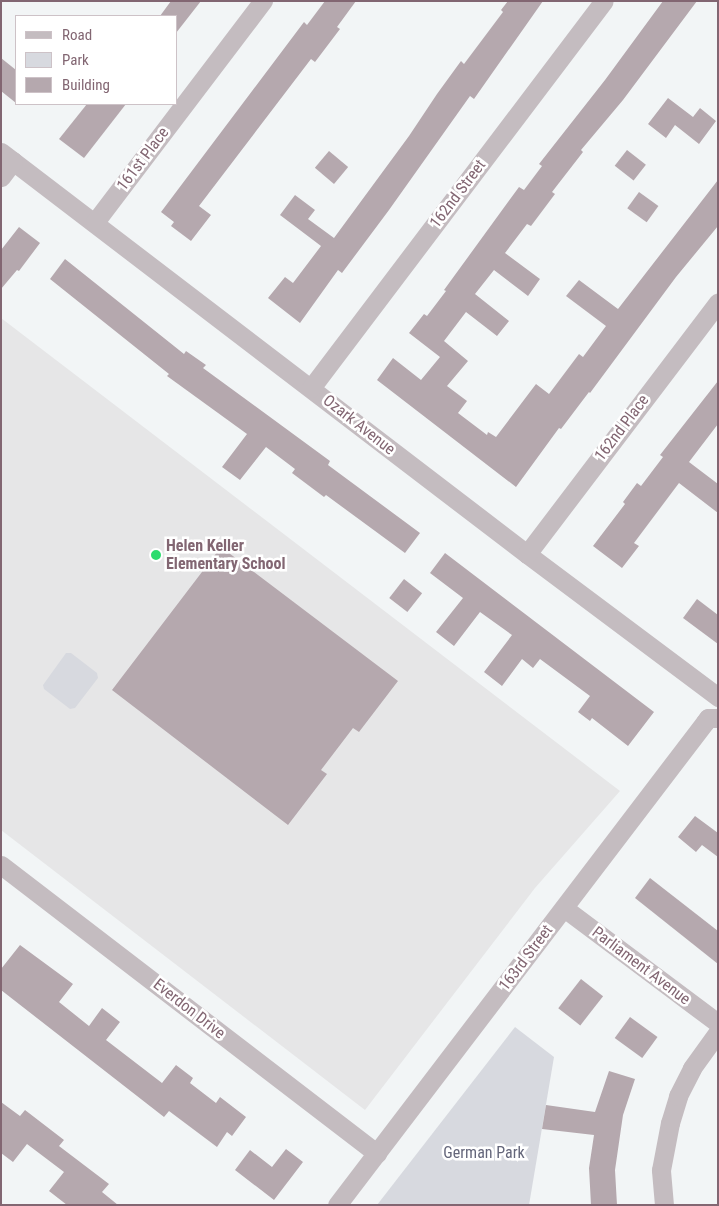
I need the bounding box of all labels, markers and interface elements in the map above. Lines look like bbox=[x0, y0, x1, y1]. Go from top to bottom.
legend bbox=[15, 15, 178, 105]
text: Road bbox=[62, 26, 92, 44]
text: Park bbox=[62, 51, 89, 69]
text: Building bbox=[62, 76, 110, 94]
street label: 161st Place bbox=[113, 123, 173, 195]
street label: 162nd Street bbox=[426, 156, 490, 232]
street label: Ozark Avenue bbox=[319, 391, 399, 459]
street label: 162nd Place bbox=[591, 391, 653, 465]
place label: Helen Keller Elementary School bbox=[166, 536, 285, 574]
marker: Helen Keller Elementary School bbox=[150, 549, 162, 561]
street label: 163rd Street bbox=[495, 921, 557, 995]
street label: Parliament Avenue bbox=[588, 923, 694, 1009]
street label: Everdon Drive bbox=[149, 975, 229, 1043]
park label: German Park bbox=[443, 1143, 525, 1163]

